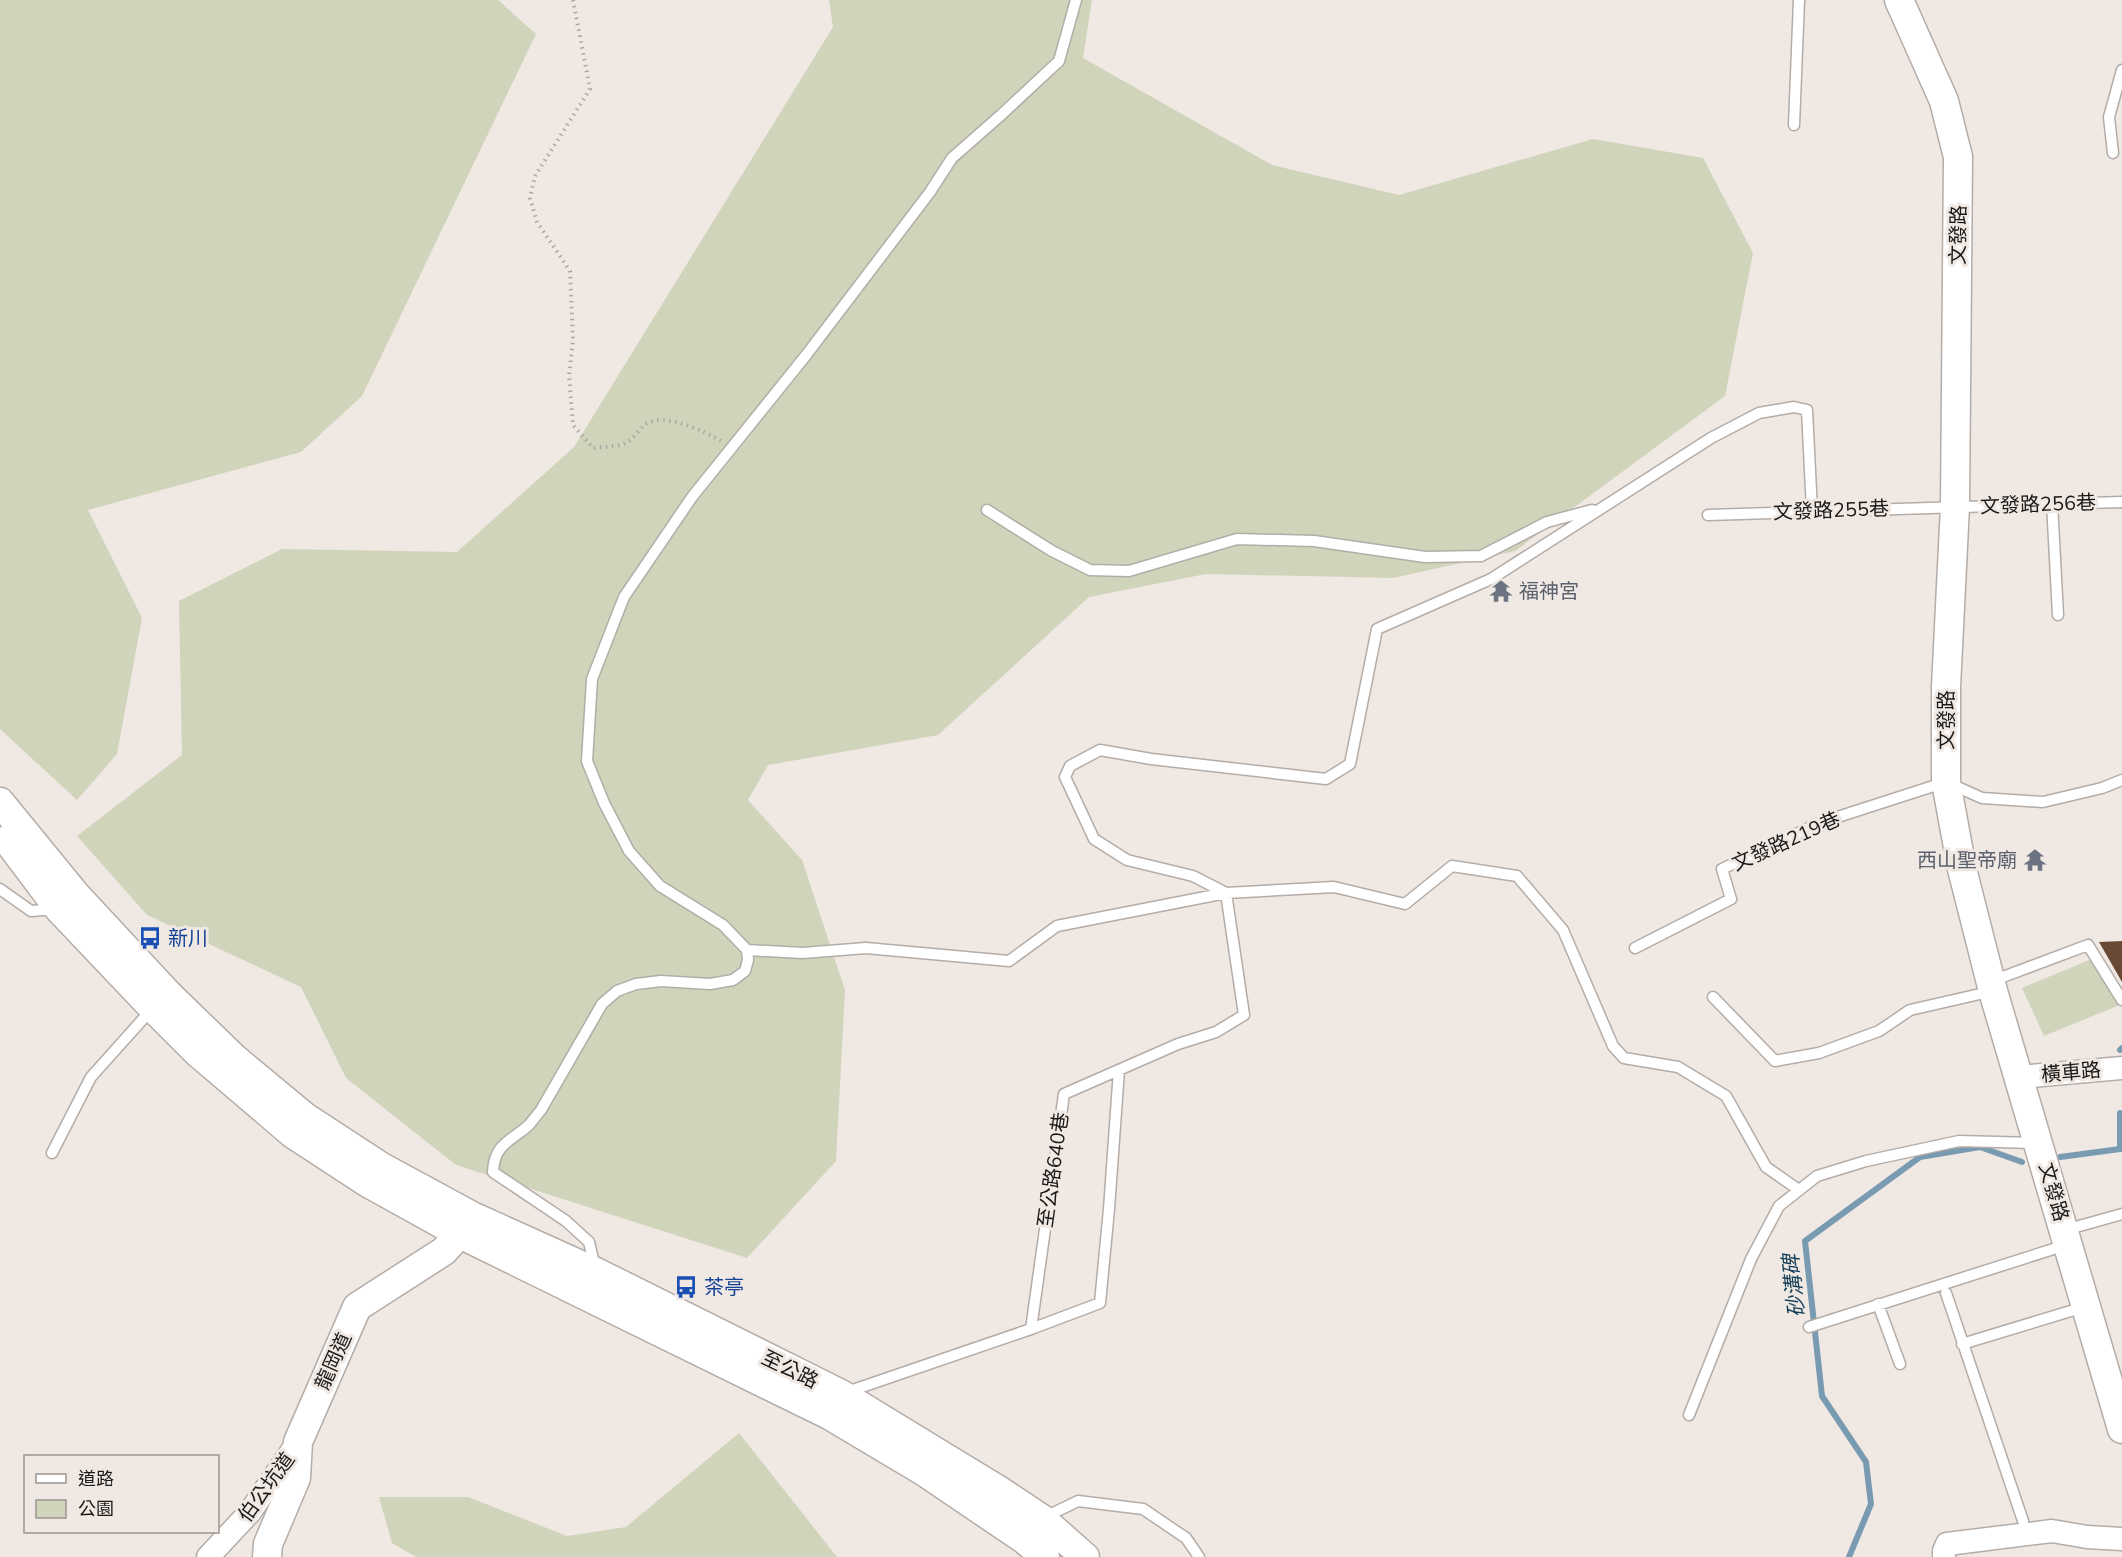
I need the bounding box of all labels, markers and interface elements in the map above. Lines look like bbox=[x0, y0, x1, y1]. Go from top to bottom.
street label: 文發路 bbox=[1944, 205, 1973, 265]
street label: 文發路256巷 bbox=[1980, 489, 2096, 520]
street label: 文發路255巷 bbox=[1773, 495, 1889, 526]
temple icon: 福神宮 bbox=[1488, 578, 1514, 604]
place label: 福神宮 bbox=[1519, 578, 1579, 605]
street label: 文發路 bbox=[1933, 690, 1960, 750]
street label: 文發路219巷 bbox=[1728, 806, 1845, 877]
place label: 西山聖帝廟 bbox=[1917, 847, 2017, 874]
temple icon: 西山聖帝廟 bbox=[2022, 847, 2048, 873]
bus stop icon: 新川 bbox=[137, 925, 163, 951]
place label: 新川 bbox=[168, 925, 208, 952]
street label: 橫車路 bbox=[2040, 1056, 2102, 1089]
street label: 至公路640巷 bbox=[1032, 1111, 1075, 1229]
street label: 文發路 bbox=[2032, 1160, 2075, 1225]
water label: 砂溝碑 bbox=[1776, 1250, 1811, 1319]
bus stop icon: 茶亭 bbox=[673, 1274, 699, 1300]
place label: 茶亭 bbox=[704, 1274, 744, 1301]
street label: 龍岡道 bbox=[309, 1328, 358, 1394]
street label: 至公路 bbox=[757, 1344, 823, 1395]
street label: 伯公坑道 bbox=[232, 1447, 301, 1528]
legend bbox=[24, 1455, 219, 1533]
text: 道路 bbox=[78, 1467, 114, 1491]
text: 公園 bbox=[78, 1497, 114, 1521]

